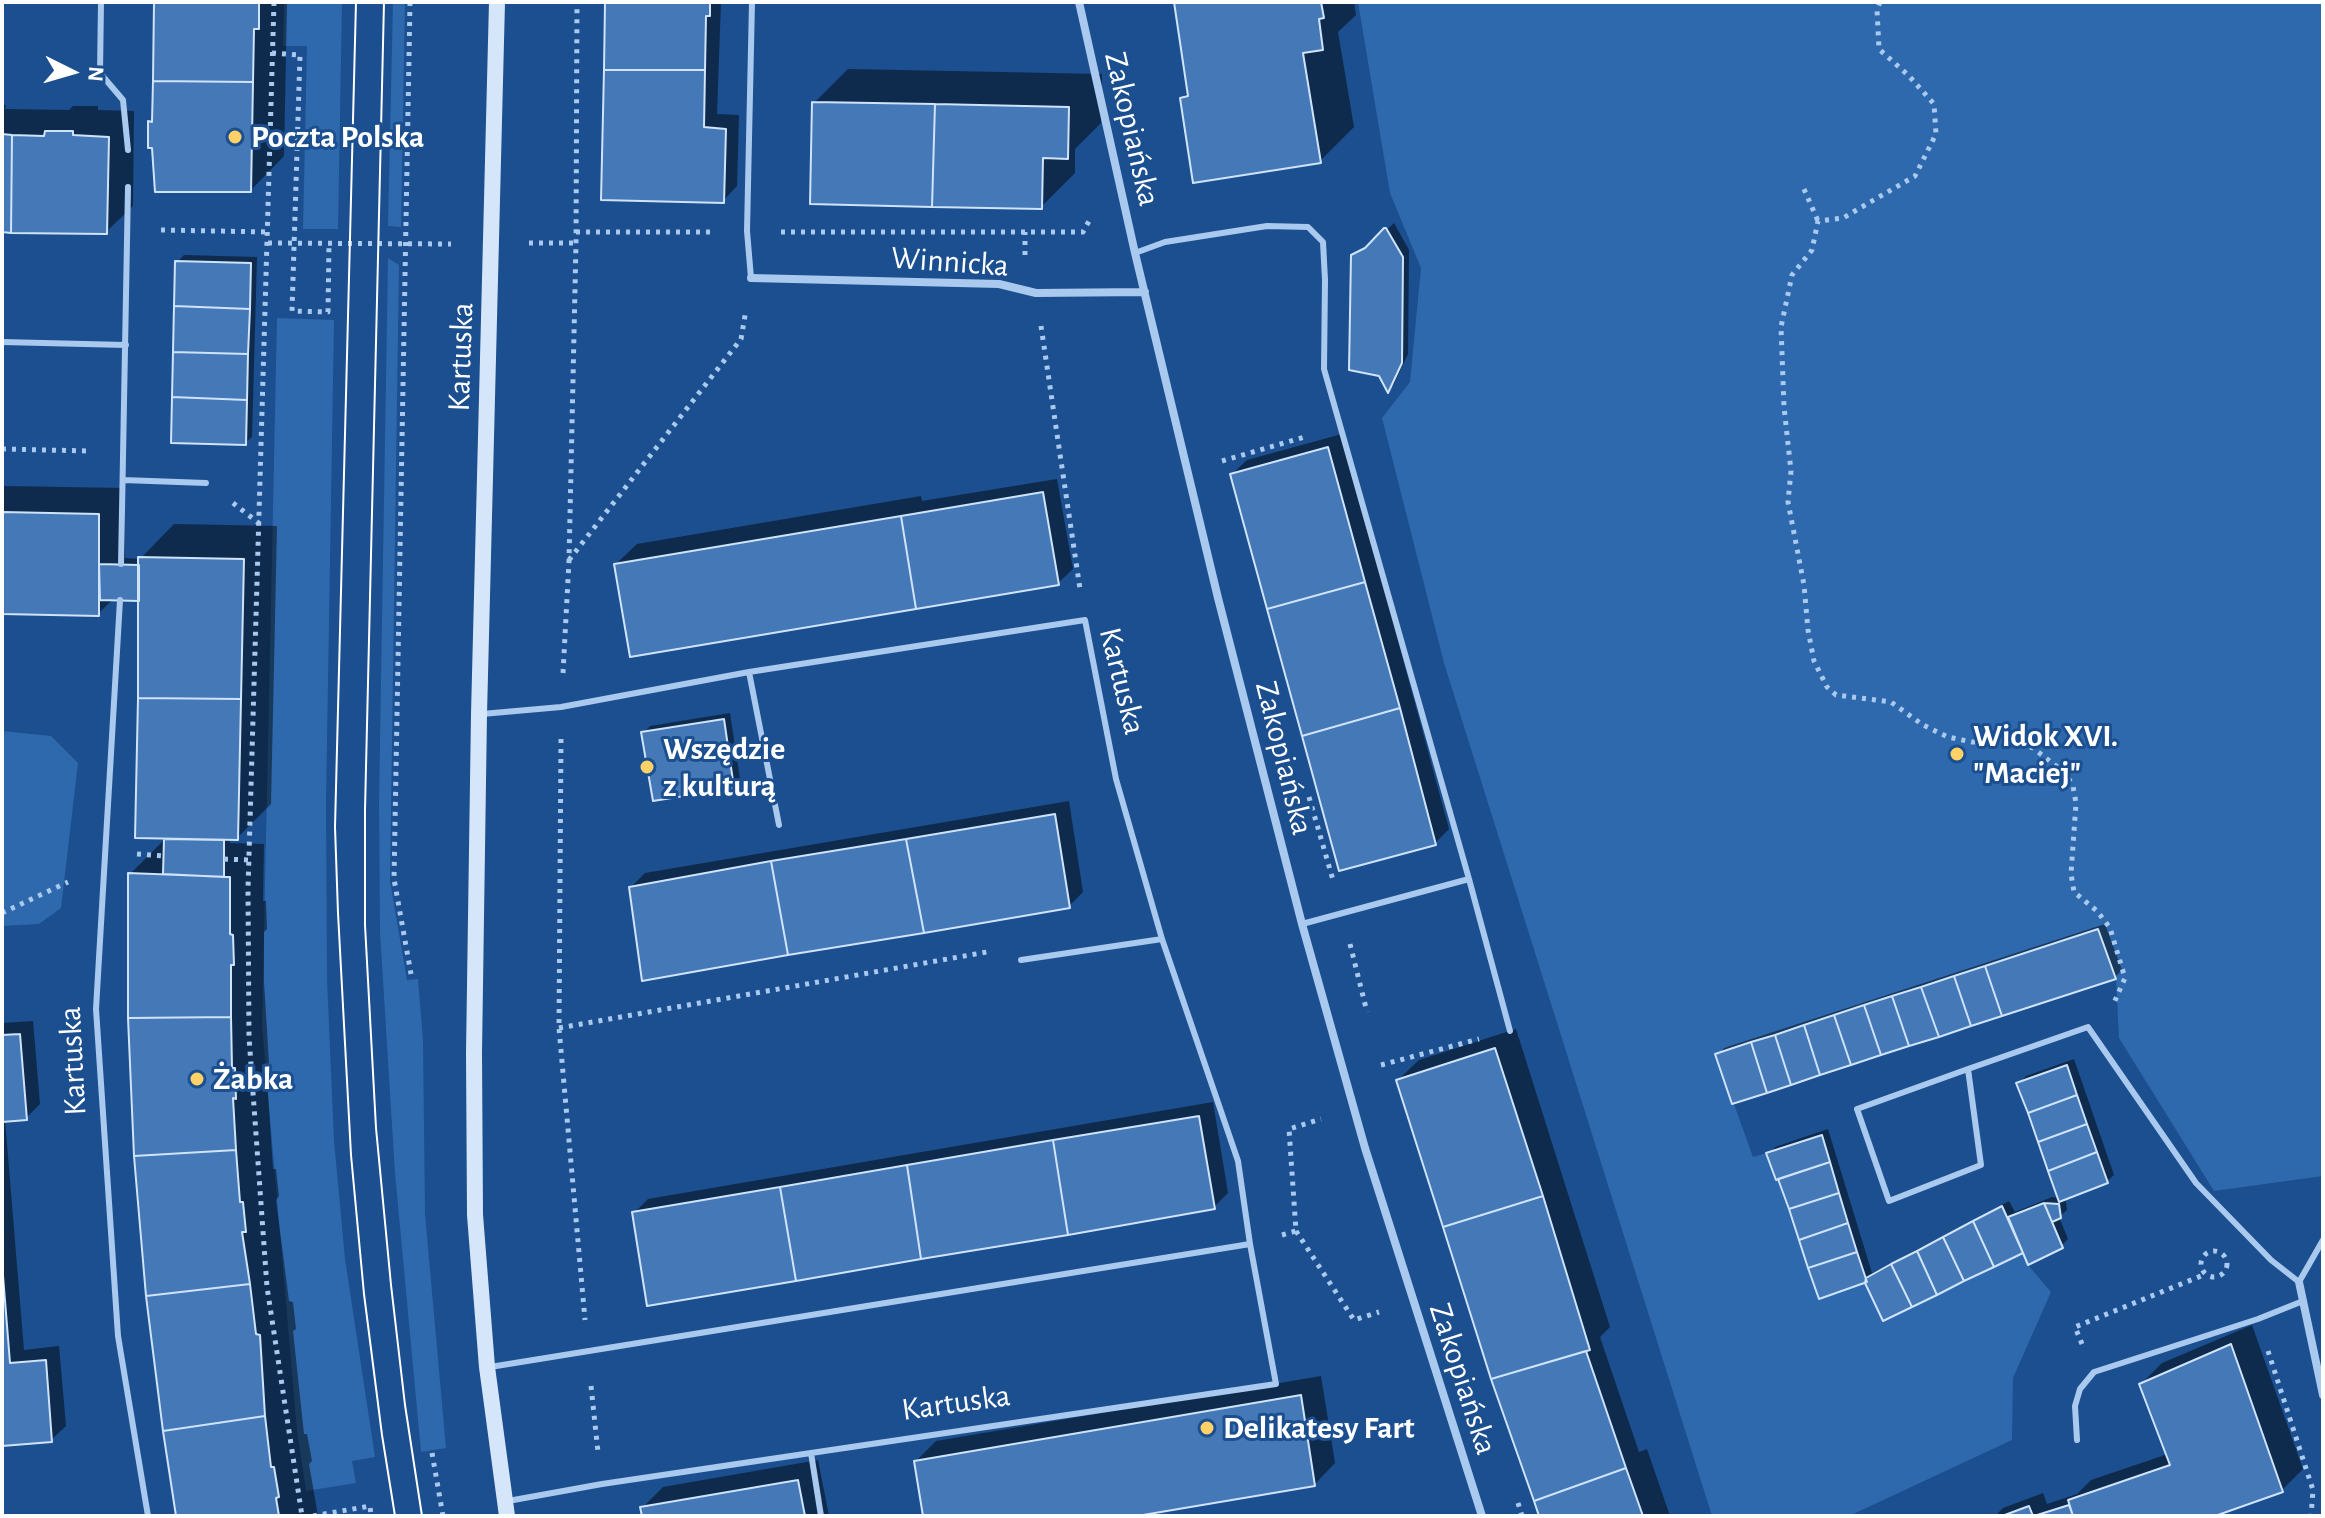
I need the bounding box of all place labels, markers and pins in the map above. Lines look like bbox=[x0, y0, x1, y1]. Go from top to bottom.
place label: Poczta Polska bbox=[251, 118, 424, 156]
marker: Poczta Polska bbox=[226, 128, 244, 146]
place label: Widok XVI. "Maciej" bbox=[1973, 717, 2118, 792]
place label: Wszędzie z kulturą bbox=[663, 730, 785, 805]
marker: Widok XVI. "Maciej" bbox=[1948, 745, 1966, 763]
marker: Wszędzie z kulturą bbox=[638, 758, 656, 776]
place label: Żabka bbox=[213, 1060, 293, 1098]
marker: Żabka bbox=[188, 1070, 206, 1088]
place label: Delikatesy Fart bbox=[1223, 1409, 1414, 1447]
marker: Delikatesy Fart bbox=[1198, 1419, 1216, 1437]

